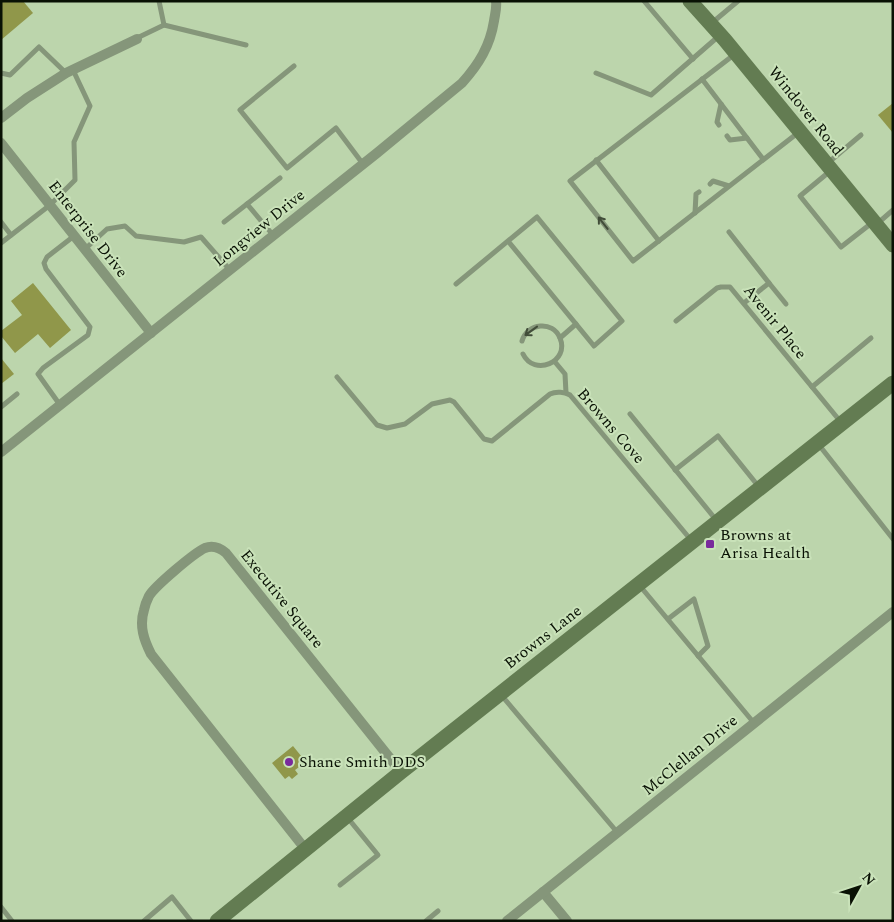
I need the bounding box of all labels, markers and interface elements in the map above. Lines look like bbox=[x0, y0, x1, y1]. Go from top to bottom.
street label: Windover Road bbox=[762, 61, 850, 161]
street label: Enterprise Drive bbox=[42, 175, 134, 283]
street label: Longview Drive bbox=[208, 183, 310, 273]
one-way arrow bbox=[597, 217, 608, 230]
street label: Avenir Place bbox=[738, 280, 812, 364]
one-way arrow bbox=[524, 326, 538, 336]
street label: Browns Cove bbox=[571, 383, 651, 469]
place label: Browns at Arisa Health bbox=[720, 523, 810, 565]
marker: Browns at Arisa Health bbox=[704, 538, 716, 550]
street label: Executive Square bbox=[234, 544, 330, 654]
street label: Browns Lane bbox=[499, 599, 587, 675]
street label: McClellan Drive bbox=[637, 709, 743, 801]
place label: Shane Smith DDS bbox=[299, 750, 425, 774]
marker: Shane Smith DDS bbox=[283, 756, 295, 768]
north arrow bbox=[834, 862, 884, 912]
text: N bbox=[857, 868, 880, 890]

